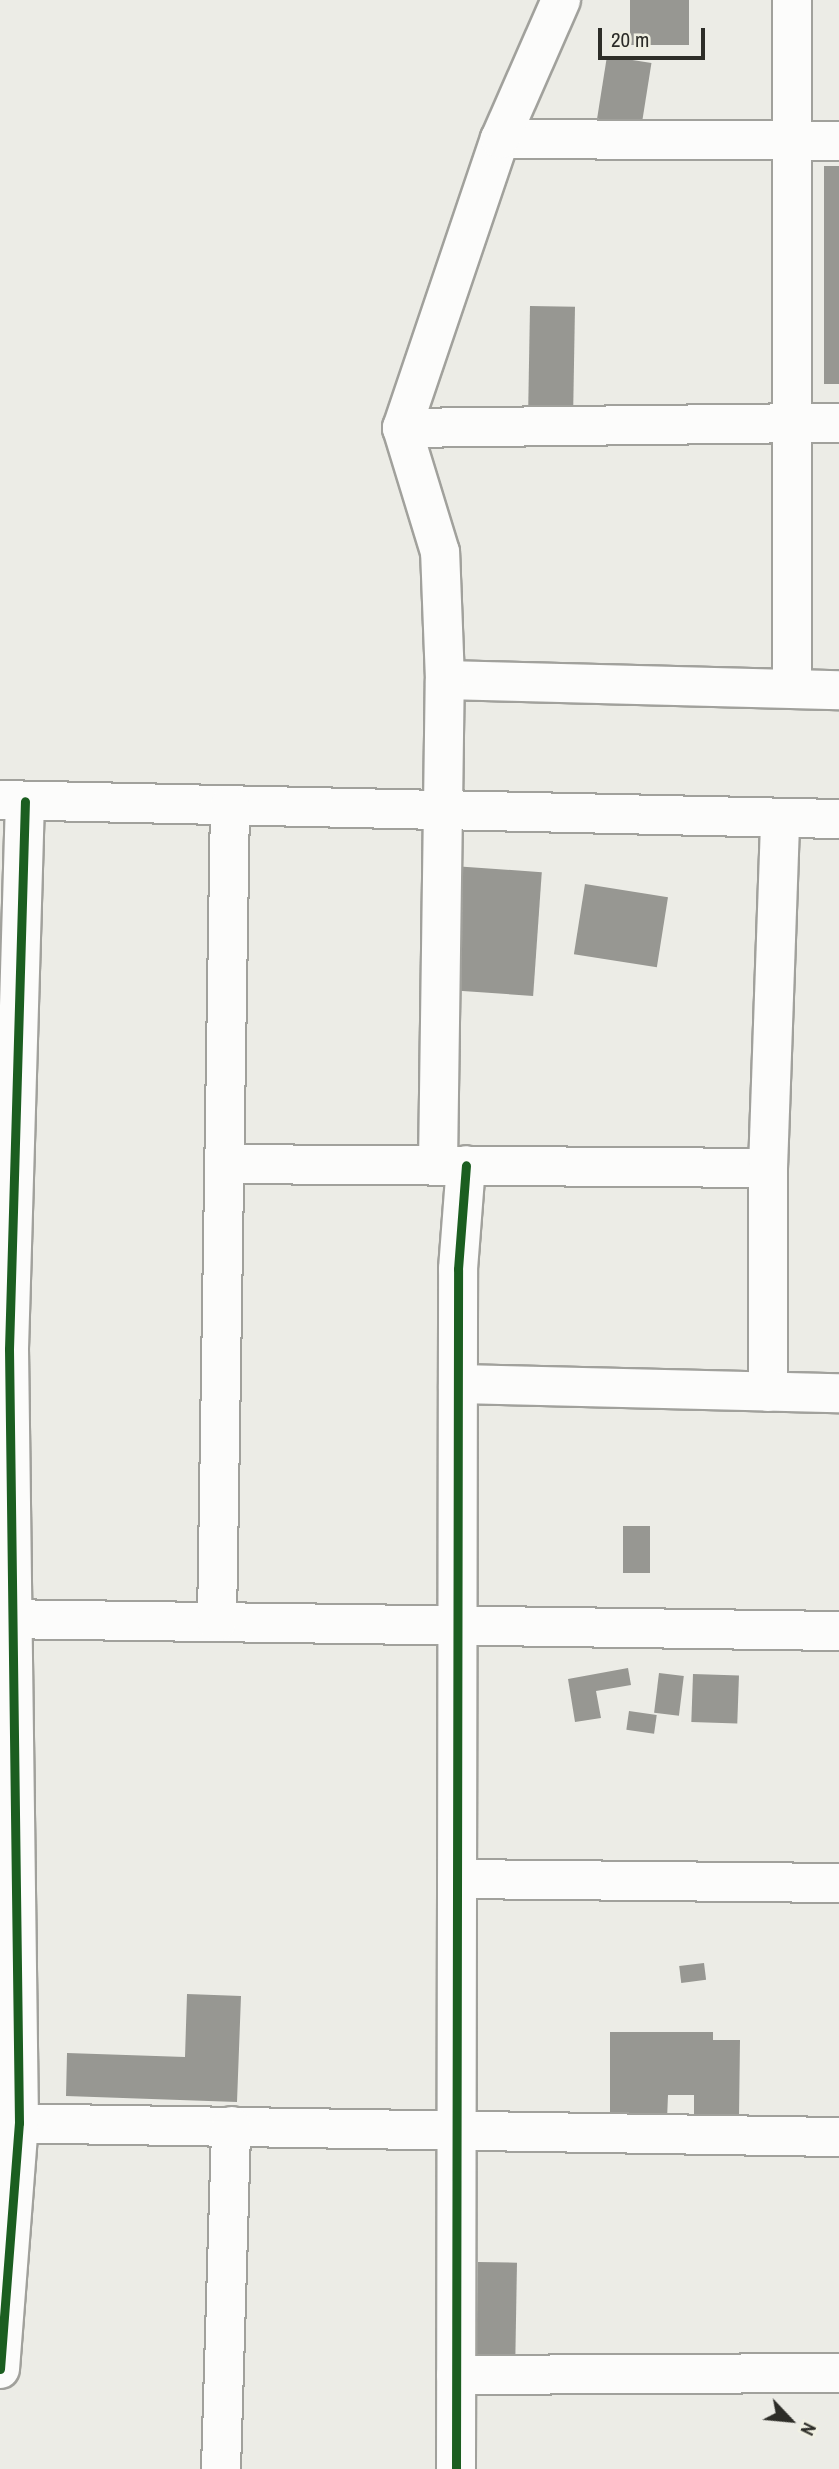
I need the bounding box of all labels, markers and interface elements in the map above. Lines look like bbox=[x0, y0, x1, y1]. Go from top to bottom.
scale bar bbox=[601, 14, 708, 58]
text: 20 m bbox=[611, 25, 649, 54]
north arrow bbox=[755, 2385, 825, 2455]
text: N bbox=[795, 2418, 823, 2440]

